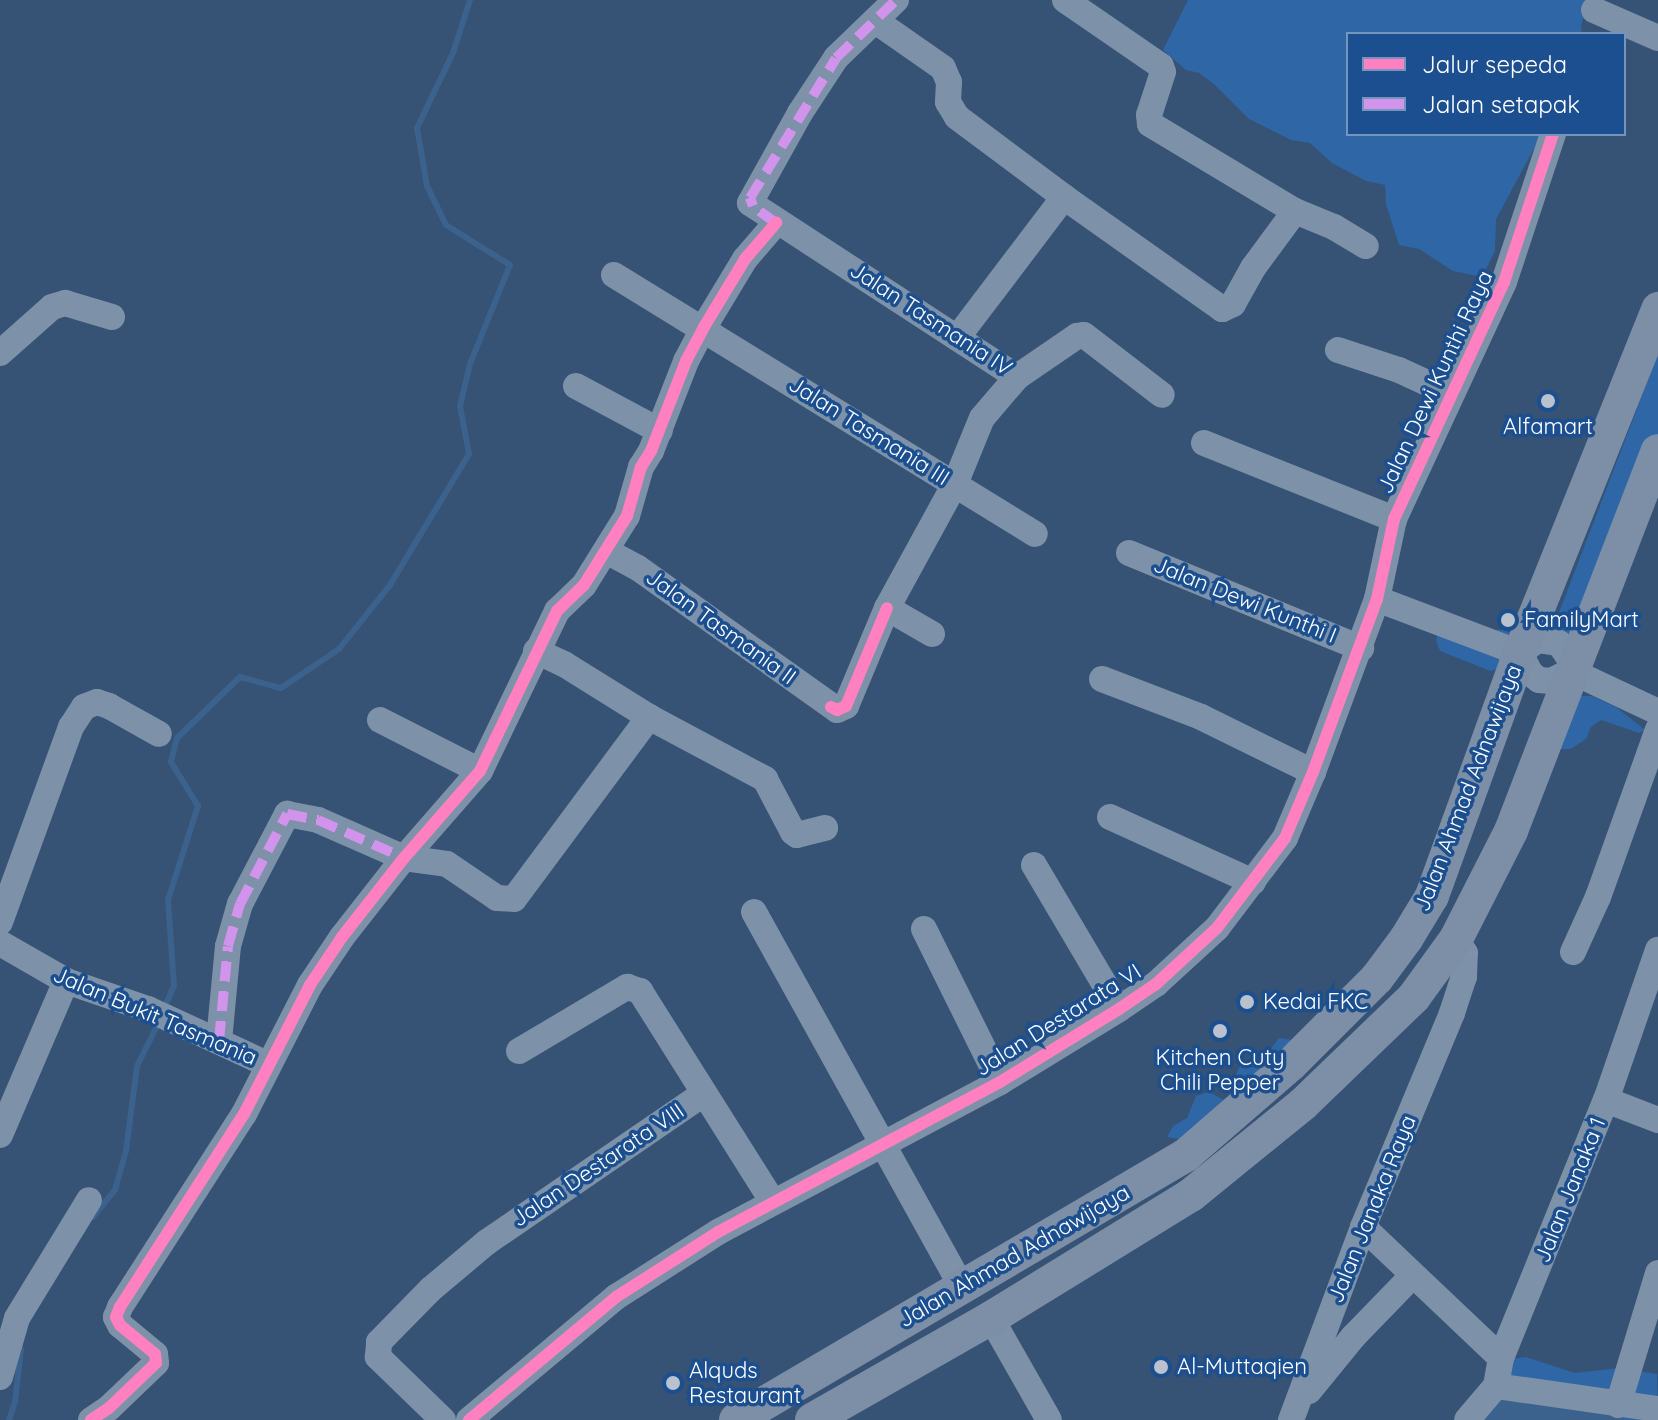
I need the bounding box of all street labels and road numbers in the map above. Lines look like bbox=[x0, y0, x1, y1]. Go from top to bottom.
street label: Jalan Tasmania IV bbox=[845, 257, 1017, 381]
street label: Jalan Dewi Kunthi Raya bbox=[1372, 266, 1498, 498]
street label: Jalan Tasmania III bbox=[784, 371, 954, 491]
street label: Jalan Dewi Kunthi I bbox=[1150, 551, 1340, 649]
street label: Jalan Tasmania II bbox=[641, 564, 801, 690]
street label: Jalan Ahmad Adnawijaya bbox=[1409, 661, 1527, 915]
street label: Jalan Destarata VI bbox=[970, 958, 1146, 1082]
street label: Jalan Bukit Tasmania bbox=[49, 961, 261, 1071]
street label: Jalan Destarata VIII bbox=[507, 1098, 689, 1232]
street label: Jalan Janaka Raya bbox=[1322, 1111, 1422, 1307]
street label: Jalan Janaka 1 bbox=[1529, 1114, 1611, 1266]
street label: Jalan Ahmad Adnawijaya bbox=[894, 1179, 1134, 1333]

